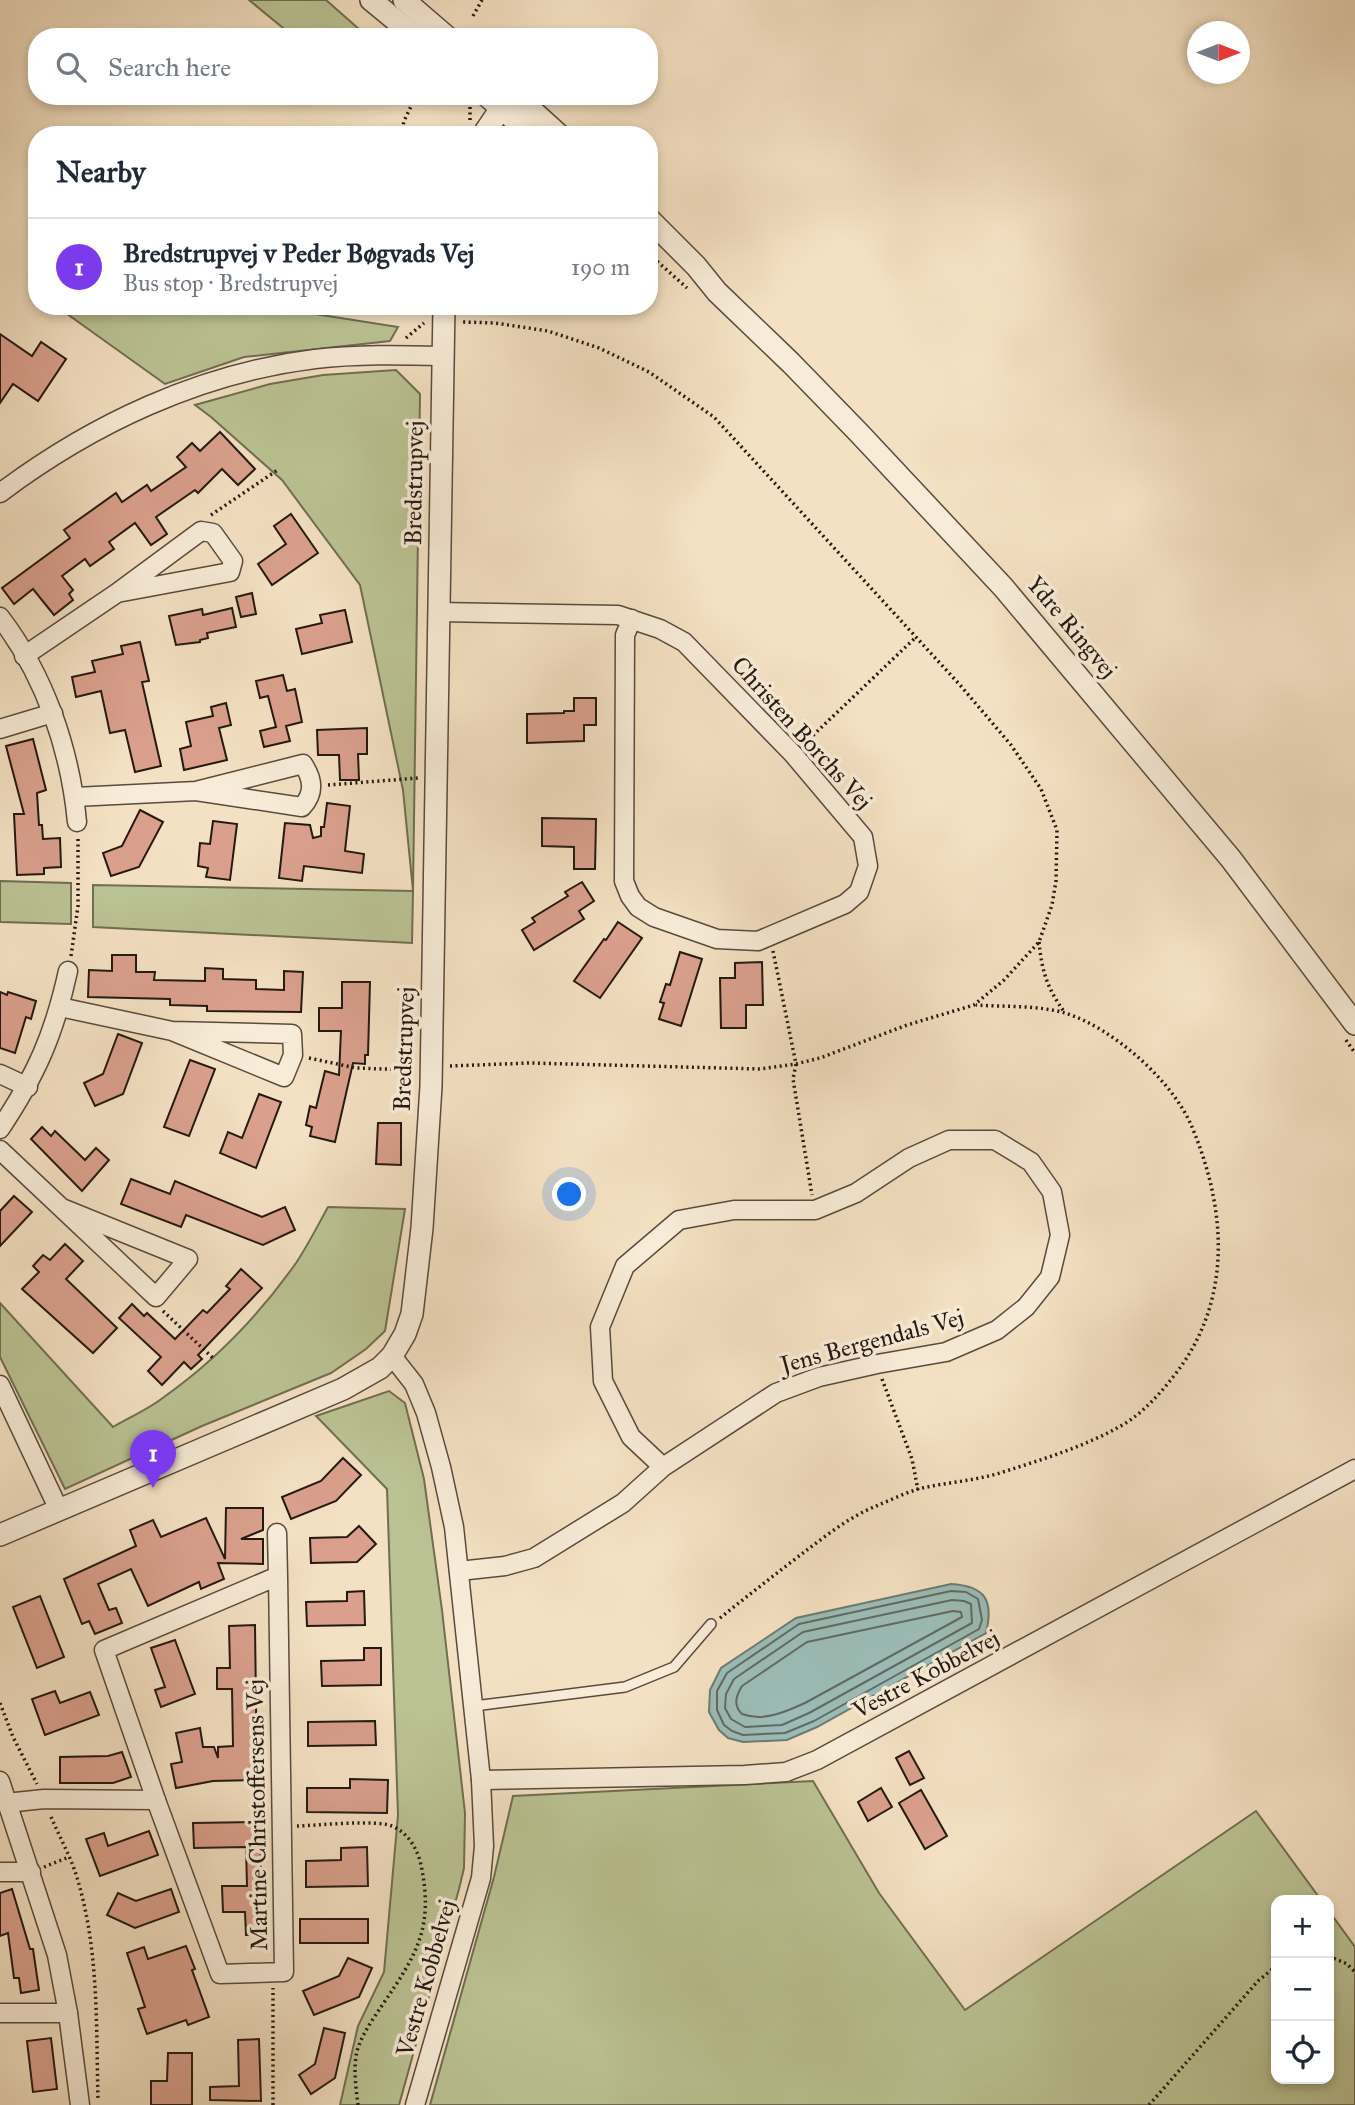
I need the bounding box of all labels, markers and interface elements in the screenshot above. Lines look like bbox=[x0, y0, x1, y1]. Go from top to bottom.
north arrow bbox=[1187, 21, 1250, 84]
search box bbox=[28, 28, 658, 105]
icon: search bbox=[52, 48, 90, 86]
text: Search here bbox=[108, 51, 231, 83]
text: Nearby bbox=[56, 154, 146, 190]
text: Bredstrupvej v Peder Bøgvads Vej bbox=[123, 237, 474, 269]
text: 1 bbox=[74, 253, 84, 281]
text: 190 m bbox=[571, 253, 630, 281]
text: Bus stop · Bredstrupvej bbox=[123, 269, 338, 297]
street label: Bredstrupvej bbox=[398, 420, 430, 546]
street label: Ydre Ringvej bbox=[1020, 570, 1124, 684]
street label: Christen Borchs Vej bbox=[725, 650, 879, 816]
street label: Bredstrupvej bbox=[387, 986, 421, 1112]
your location bbox=[552, 1177, 586, 1211]
street label: Jens Bergendals Vej bbox=[774, 1302, 967, 1381]
pin: 1 bbox=[130, 1430, 176, 1488]
street label: Vestre Kobbelvej bbox=[847, 1623, 1004, 1726]
street label: Martine Christoffersens Vej bbox=[240, 1679, 274, 1951]
map controls bbox=[1271, 1895, 1334, 2084]
button: + bbox=[1271, 1895, 1334, 1958]
street label: Vestre Kobbelvej bbox=[389, 1896, 463, 2061]
button: − bbox=[1271, 1958, 1334, 2021]
button: locate bbox=[1271, 2021, 1334, 2084]

